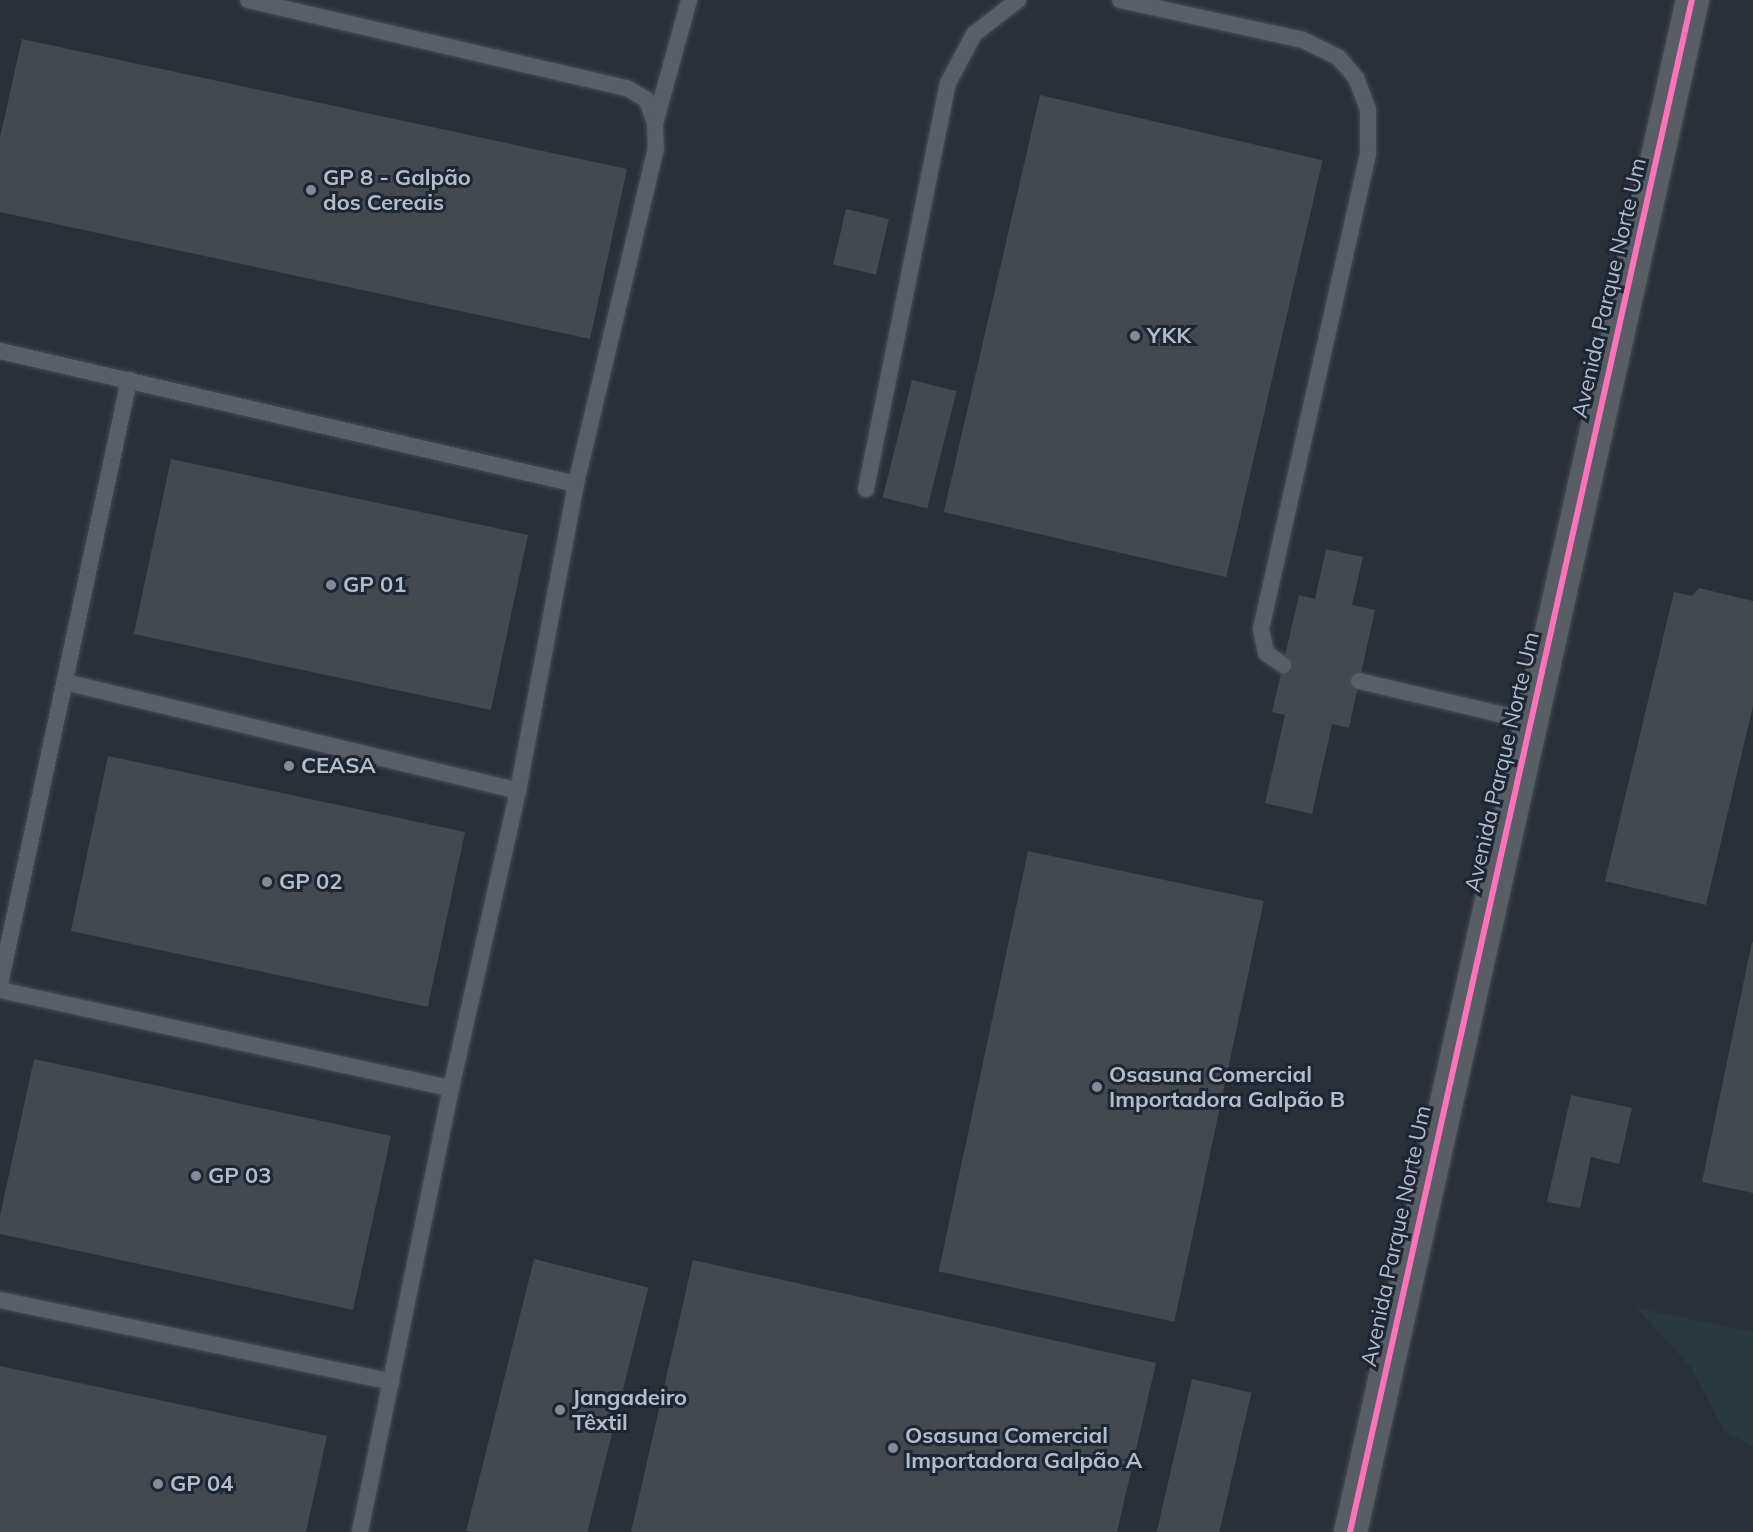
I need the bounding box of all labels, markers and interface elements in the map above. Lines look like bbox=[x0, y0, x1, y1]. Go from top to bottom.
street label: Avenida Parque Norte Um bbox=[1566, 155, 1652, 421]
place label: GP 8 - Galpão dos Cereais bbox=[323, 164, 471, 216]
marker: GP 8 - Galpão dos Cereais bbox=[304, 183, 318, 197]
place label: YKK bbox=[1147, 323, 1191, 349]
marker: YKK bbox=[1128, 329, 1142, 343]
place label: GP 01 bbox=[343, 572, 406, 598]
marker: GP 01 bbox=[324, 578, 338, 592]
street label: Avenida Parque Norte Um bbox=[1459, 629, 1545, 895]
place label: CEASA bbox=[301, 753, 376, 779]
marker: CEASA bbox=[282, 759, 296, 773]
place label: GP 02 bbox=[279, 869, 342, 895]
marker: GP 02 bbox=[260, 875, 274, 889]
place label: Osasuna Comercial Importadora Galpão B bbox=[1109, 1061, 1345, 1112]
marker: Osasuna Comercial Importadora Galpão B bbox=[1090, 1080, 1104, 1094]
street label: Avenida Parque Norte Um bbox=[1355, 1103, 1437, 1369]
place label: GP 03 bbox=[208, 1163, 271, 1189]
marker: GP 03 bbox=[189, 1169, 203, 1183]
place label: Jangadeiro Têxtil bbox=[572, 1384, 687, 1436]
marker: Jangadeiro Têxtil bbox=[553, 1403, 567, 1417]
place label: Osasuna Comercial Importadora Galpão A bbox=[905, 1422, 1142, 1474]
marker: Osasuna Comercial Importadora Galpão A bbox=[886, 1441, 900, 1455]
place label: GP 04 bbox=[170, 1471, 233, 1497]
marker: GP 04 bbox=[151, 1477, 165, 1491]

